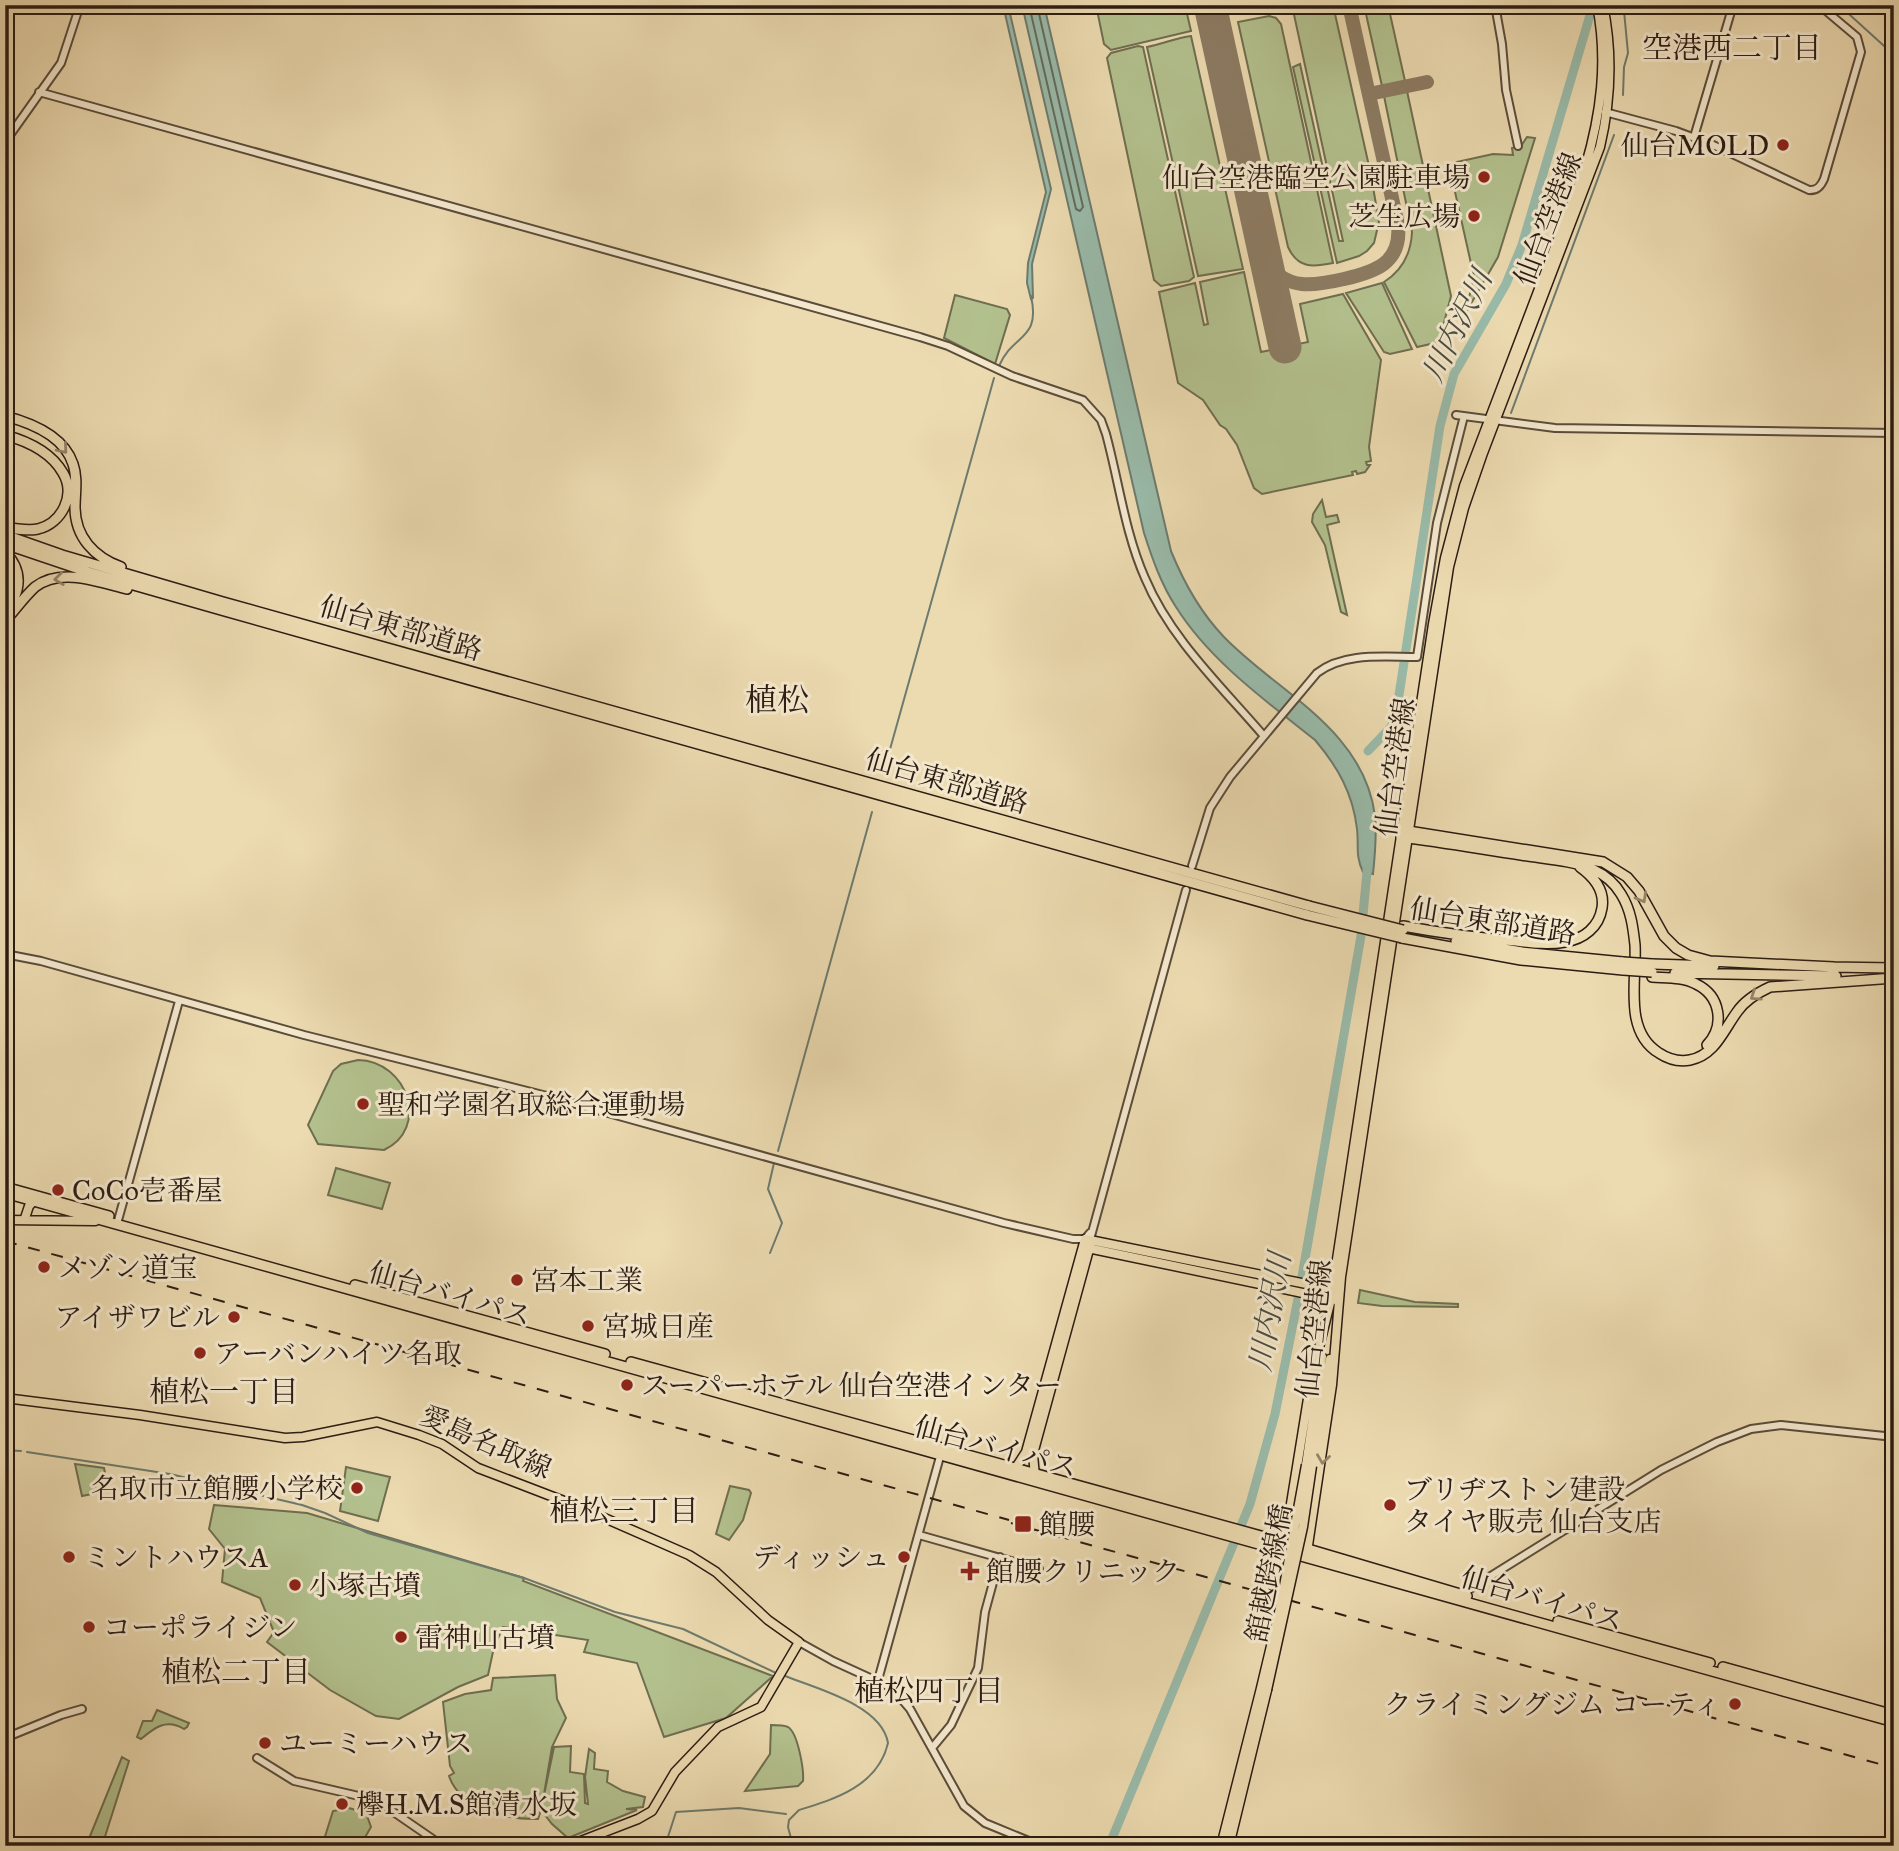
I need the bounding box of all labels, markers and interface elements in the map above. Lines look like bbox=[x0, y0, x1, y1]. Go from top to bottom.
district label: 空港西二丁目 bbox=[1642, 30, 1822, 66]
place label: 仙台MOLD bbox=[1621, 128, 1769, 163]
marker: 仙台MOLD bbox=[1775, 137, 1791, 153]
street label: 仙台空港線 bbox=[1507, 147, 1589, 291]
place label: 仙台空港臨空公園駐車場 bbox=[1162, 160, 1470, 195]
marker: 仙台空港臨空公園駐車場 bbox=[1476, 169, 1492, 185]
place label: 芝生広場 bbox=[1348, 199, 1460, 234]
marker: 芝生広場 bbox=[1466, 208, 1482, 224]
water label: 川内沢川 bbox=[1415, 261, 1501, 388]
one-way arrow bbox=[55, 441, 67, 454]
one-way arrow bbox=[53, 572, 65, 587]
street label: 仙台東部道路 bbox=[315, 588, 487, 668]
district label: 植松 bbox=[745, 681, 809, 720]
street label: 仙台空港線 bbox=[1368, 695, 1422, 839]
street label: 仙台東部道路 bbox=[861, 741, 1033, 821]
one-way arrow bbox=[1634, 890, 1647, 903]
street label: 仙台東部道路 bbox=[1407, 891, 1579, 951]
one-way arrow bbox=[1750, 988, 1763, 1000]
place label: 聖和学園名取総合運動場 bbox=[377, 1087, 685, 1122]
marker: 聖和学園名取総合運動場 bbox=[355, 1096, 371, 1112]
place label: CoCo壱番屋 bbox=[72, 1173, 223, 1208]
marker: CoCo壱番屋 bbox=[50, 1182, 66, 1198]
water label: 川内沢川 bbox=[1242, 1247, 1299, 1374]
place label: メゾン道宝 bbox=[58, 1250, 197, 1285]
street label: 仙台バイパス bbox=[365, 1254, 535, 1334]
street label: 仙台空港線 bbox=[1289, 1258, 1339, 1400]
marker: メゾン道宝 bbox=[36, 1259, 52, 1275]
place label: 宮本工業 bbox=[531, 1263, 643, 1298]
marker: 宮本工業 bbox=[509, 1272, 525, 1288]
place label: アイザワビル bbox=[55, 1300, 220, 1335]
marker: アイザワビル bbox=[226, 1309, 242, 1325]
place label: 宮城日産 bbox=[602, 1309, 714, 1344]
marker: 宮城日産 bbox=[580, 1318, 596, 1334]
place label: アーバンハイツ名取 bbox=[214, 1336, 462, 1371]
marker: アーバンハイツ名取 bbox=[192, 1345, 208, 1361]
place label: スーパーホテル 仙台空港インター bbox=[641, 1368, 1062, 1403]
district label: 植松一丁目 bbox=[149, 1374, 299, 1410]
marker: スーパーホテル 仙台空港インター bbox=[619, 1377, 635, 1393]
street label: 愛島名取線 bbox=[415, 1398, 557, 1486]
street label: 仙台バイパス bbox=[911, 1408, 1081, 1486]
one-way arrow bbox=[1315, 1453, 1330, 1465]
place label: 名取市立館腰小学校 bbox=[91, 1471, 343, 1506]
place label: ブリヂストン建設 タイヤ販売 仙台支店 bbox=[1404, 1472, 1661, 1539]
marker: 名取市立館腰小学校 bbox=[349, 1480, 365, 1496]
district label: 植松三丁目 bbox=[549, 1493, 699, 1529]
marker: ブリヂストン建設 タイヤ販売 仙台支店 bbox=[1382, 1497, 1398, 1513]
street label: 舘越跨線橋 bbox=[1238, 1501, 1300, 1645]
place label: 館腰 bbox=[1039, 1507, 1095, 1542]
marker: 館腰 bbox=[1013, 1514, 1033, 1534]
place label: ミントハウスA bbox=[83, 1540, 269, 1575]
place label: ディッシュ bbox=[753, 1540, 890, 1575]
marker: ミントハウスA bbox=[61, 1549, 77, 1565]
marker: ディッシュ bbox=[896, 1549, 912, 1565]
place label: 館腰クリニック bbox=[986, 1554, 1180, 1589]
street label: 仙台バイパス bbox=[1457, 1559, 1627, 1639]
marker: 館腰クリニック bbox=[960, 1561, 980, 1581]
place label: 小塚古墳 bbox=[309, 1568, 421, 1603]
marker: 小塚古墳 bbox=[287, 1577, 303, 1593]
place label: コーポライジン bbox=[103, 1610, 297, 1645]
marker: コーポライジン bbox=[81, 1619, 97, 1635]
place label: 雷神山古墳 bbox=[415, 1620, 555, 1655]
marker: 雷神山古墳 bbox=[393, 1629, 409, 1645]
district label: 植松二丁目 bbox=[161, 1654, 311, 1690]
district label: 植松四丁目 bbox=[854, 1673, 1004, 1709]
place label: クライミングジム コーティ bbox=[1384, 1687, 1721, 1722]
marker: クライミングジム コーティ bbox=[1727, 1696, 1743, 1712]
place label: ユーミーハウス bbox=[279, 1726, 473, 1761]
marker: ユーミーハウス bbox=[257, 1735, 273, 1751]
place label: 欅H.M.S館清水坂 bbox=[356, 1787, 577, 1822]
marker: 欅H.M.S館清水坂 bbox=[334, 1796, 350, 1812]

